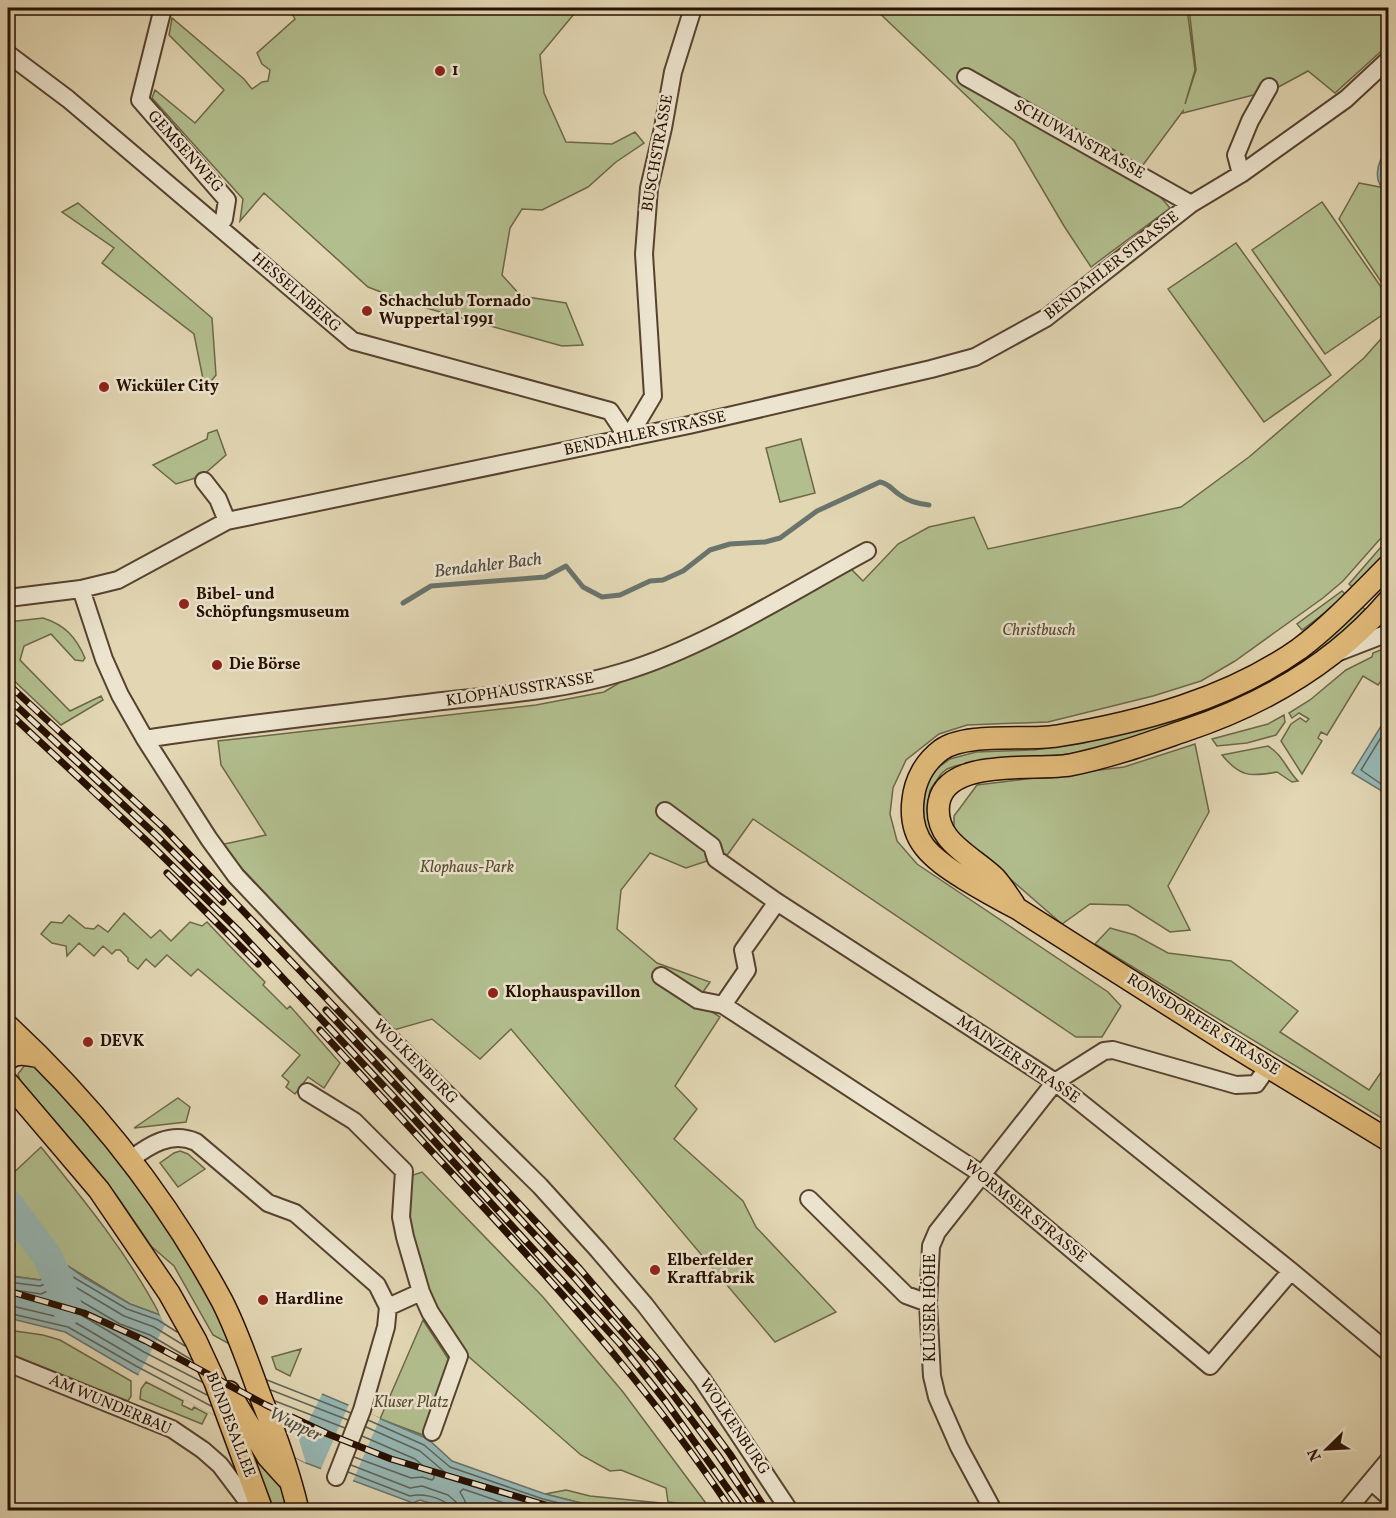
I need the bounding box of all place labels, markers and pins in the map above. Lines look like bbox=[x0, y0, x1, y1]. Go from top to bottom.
place label: 1 bbox=[452, 60, 458, 82]
marker: 1 bbox=[433, 64, 447, 78]
place label: Schachclub Tornado Wuppertal 1991 bbox=[379, 291, 531, 331]
marker: Schachclub Tornado Wuppertal 1991 bbox=[360, 304, 374, 318]
place label: Wicküler City bbox=[116, 376, 219, 398]
marker: Wicküler City bbox=[97, 380, 111, 394]
place label: Bibel- und Schöpfungsmuseum bbox=[196, 584, 350, 624]
marker: Bibel- und Schöpfungsmuseum bbox=[177, 597, 191, 611]
place label: Die Börse bbox=[229, 654, 301, 676]
marker: Die Börse bbox=[210, 658, 224, 672]
place label: Klophauspavillon bbox=[505, 982, 641, 1004]
marker: Klophauspavillon bbox=[486, 986, 500, 1000]
place label: DEVK bbox=[100, 1031, 145, 1053]
marker: DEVK bbox=[81, 1035, 95, 1049]
place label: Elberfelder Kraftfabrik bbox=[667, 1250, 755, 1290]
marker: Elberfelder Kraftfabrik bbox=[648, 1263, 662, 1277]
place label: Hardline bbox=[275, 1289, 343, 1311]
marker: Hardline bbox=[256, 1293, 270, 1307]

